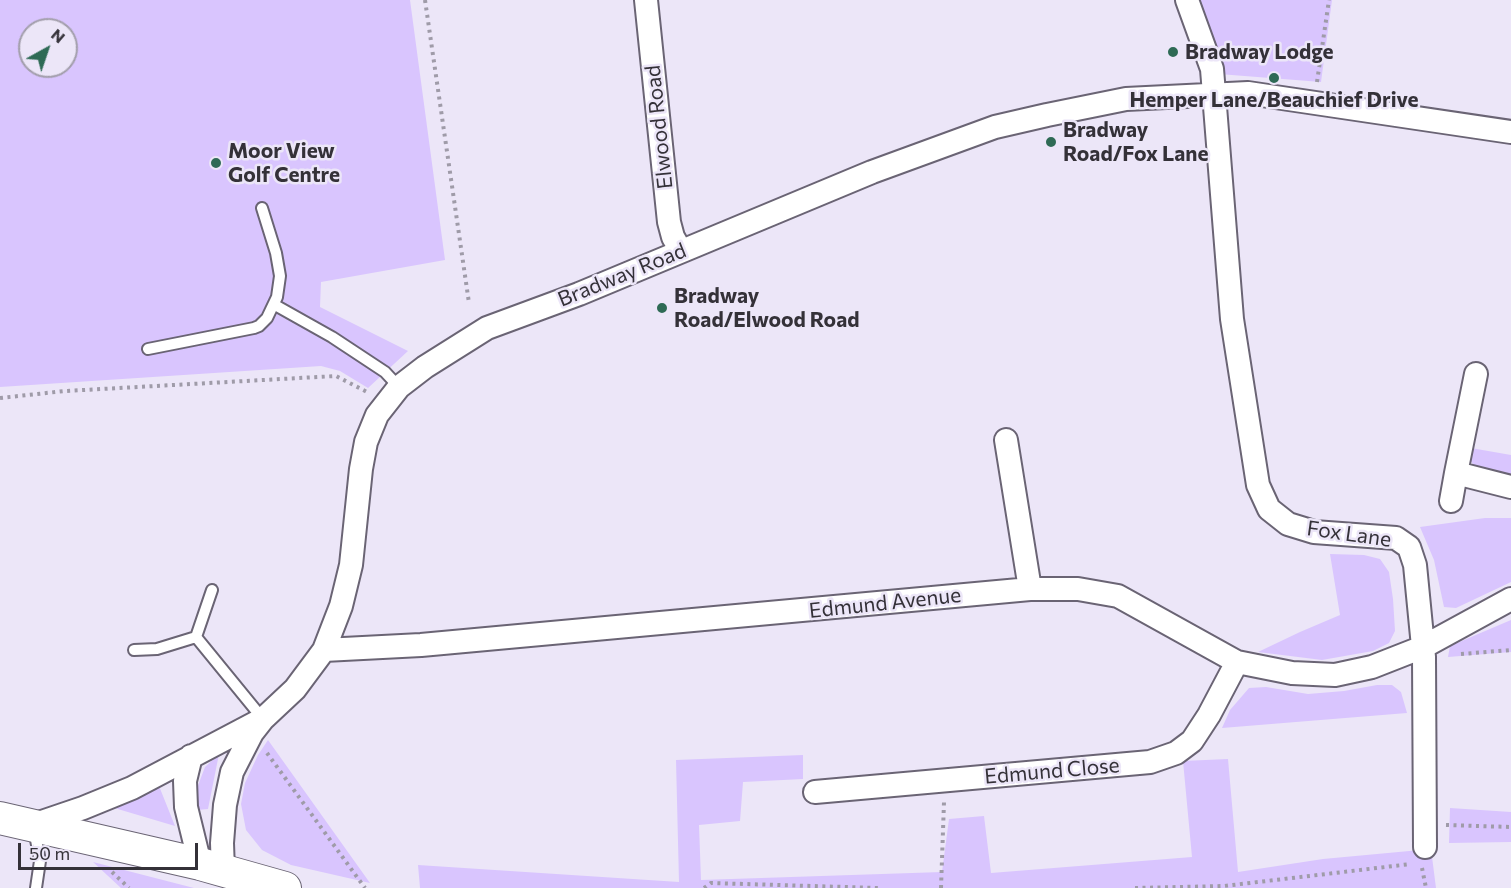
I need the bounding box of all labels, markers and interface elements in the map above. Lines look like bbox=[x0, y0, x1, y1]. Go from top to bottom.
north arrow bbox=[18, 18, 78, 78]
text: N bbox=[48, 24, 69, 46]
place label: Bradway Lodge bbox=[1185, 39, 1334, 65]
marker: Bradway Lodge bbox=[1166, 45, 1180, 59]
street label: Elwood Road bbox=[640, 64, 678, 190]
marker: Hemper Lane/Beauchief Drive bbox=[1267, 71, 1281, 85]
place label: Hemper Lane/Beauchief Drive bbox=[1130, 87, 1418, 113]
place label: Bradway Road/Fox Lane bbox=[1063, 117, 1208, 167]
marker: Bradway Road/Fox Lane bbox=[1044, 135, 1058, 149]
place label: Moor View Golf Centre bbox=[228, 138, 340, 188]
marker: Moor View Golf Centre bbox=[209, 156, 223, 170]
street label: Bradway Road bbox=[554, 238, 690, 312]
place label: Bradway Road/Elwood Road bbox=[674, 283, 859, 333]
marker: Bradway Road/Elwood Road bbox=[655, 301, 669, 315]
street label: Fox Lane bbox=[1305, 516, 1393, 552]
street label: Edmund Avenue bbox=[808, 582, 962, 624]
street label: Edmund Close bbox=[983, 753, 1121, 789]
scale bar bbox=[21, 831, 201, 869]
text: 50 m bbox=[29, 842, 70, 864]

